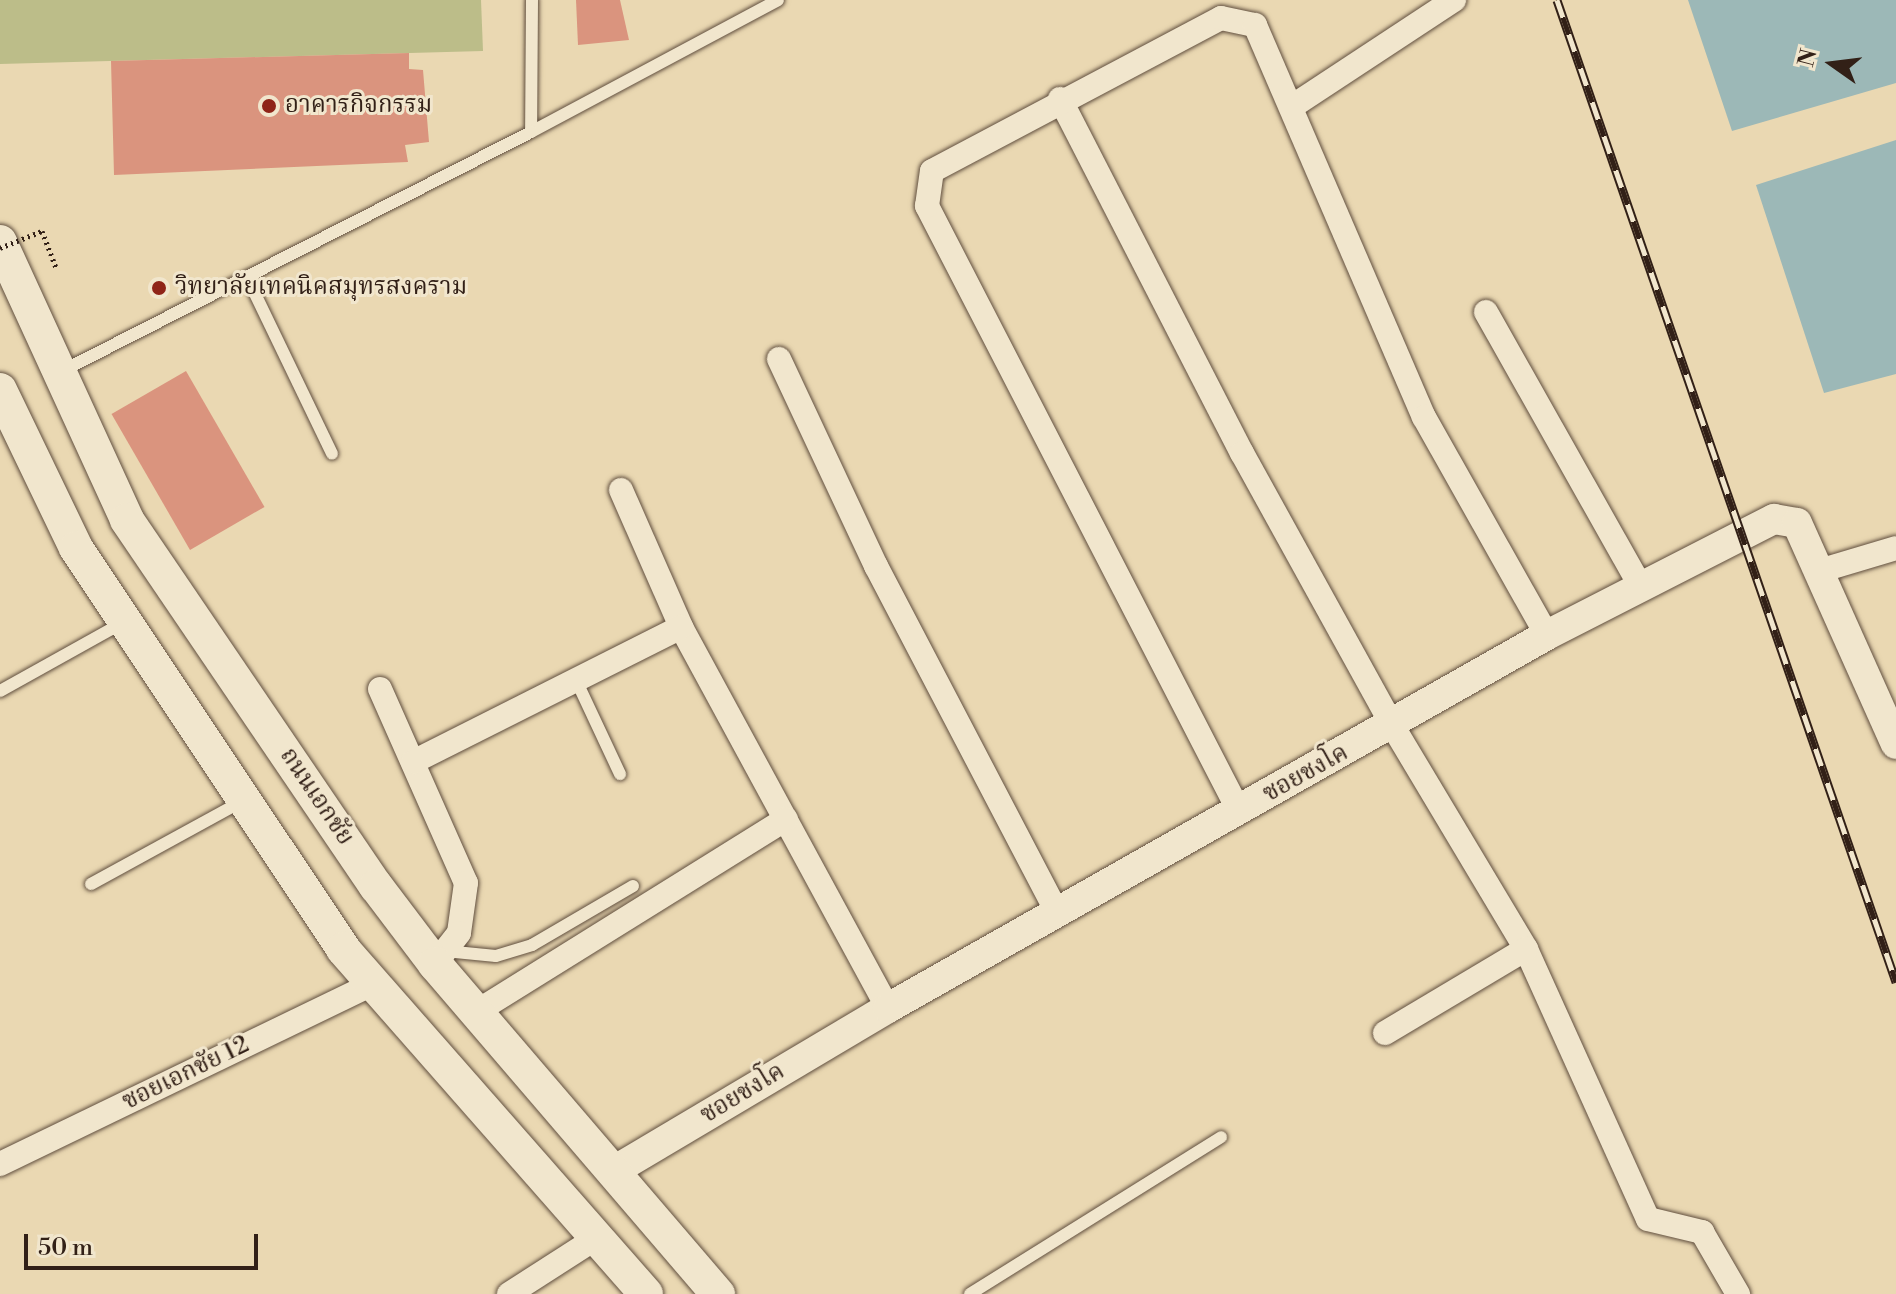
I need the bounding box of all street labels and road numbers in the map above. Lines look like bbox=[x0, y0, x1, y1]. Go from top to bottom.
street label: ซอยชงโค bbox=[1258, 739, 1354, 809]
street label: ถนนเอกชัย bbox=[273, 743, 359, 851]
street label: ซอยเอกชัย 12 bbox=[118, 1031, 254, 1117]
street label: ซอยชงโค bbox=[696, 1058, 790, 1130]

